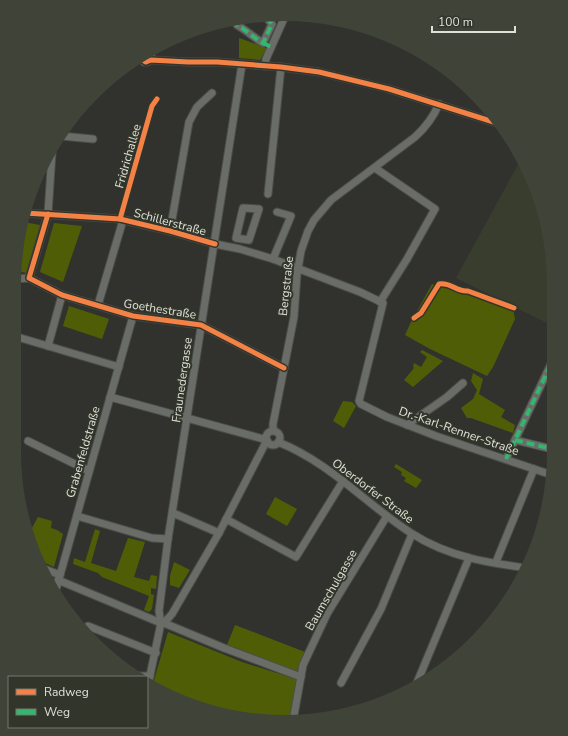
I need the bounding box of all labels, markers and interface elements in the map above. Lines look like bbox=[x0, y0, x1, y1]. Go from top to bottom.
scale bar bbox=[432, 8, 515, 34]
text: 100 m bbox=[438, 14, 473, 30]
street label: Fridrichallee bbox=[111, 122, 145, 190]
street label: Schillerstraße bbox=[132, 205, 208, 239]
street label: Bergstraße bbox=[275, 255, 297, 317]
street label: Goethestraße bbox=[122, 295, 198, 323]
street label: Fraunedergasse bbox=[168, 336, 196, 424]
street label: Dr.-Karl-Renner-Straße bbox=[397, 403, 521, 459]
street label: Grabenfeldstraße bbox=[62, 404, 104, 500]
street label: Oberdorfer Straße bbox=[329, 455, 417, 527]
street label: Baumschulgasse bbox=[301, 547, 361, 633]
legend bbox=[8, 676, 148, 728]
text: Radweg bbox=[44, 684, 89, 700]
text: Weg bbox=[44, 704, 70, 720]

